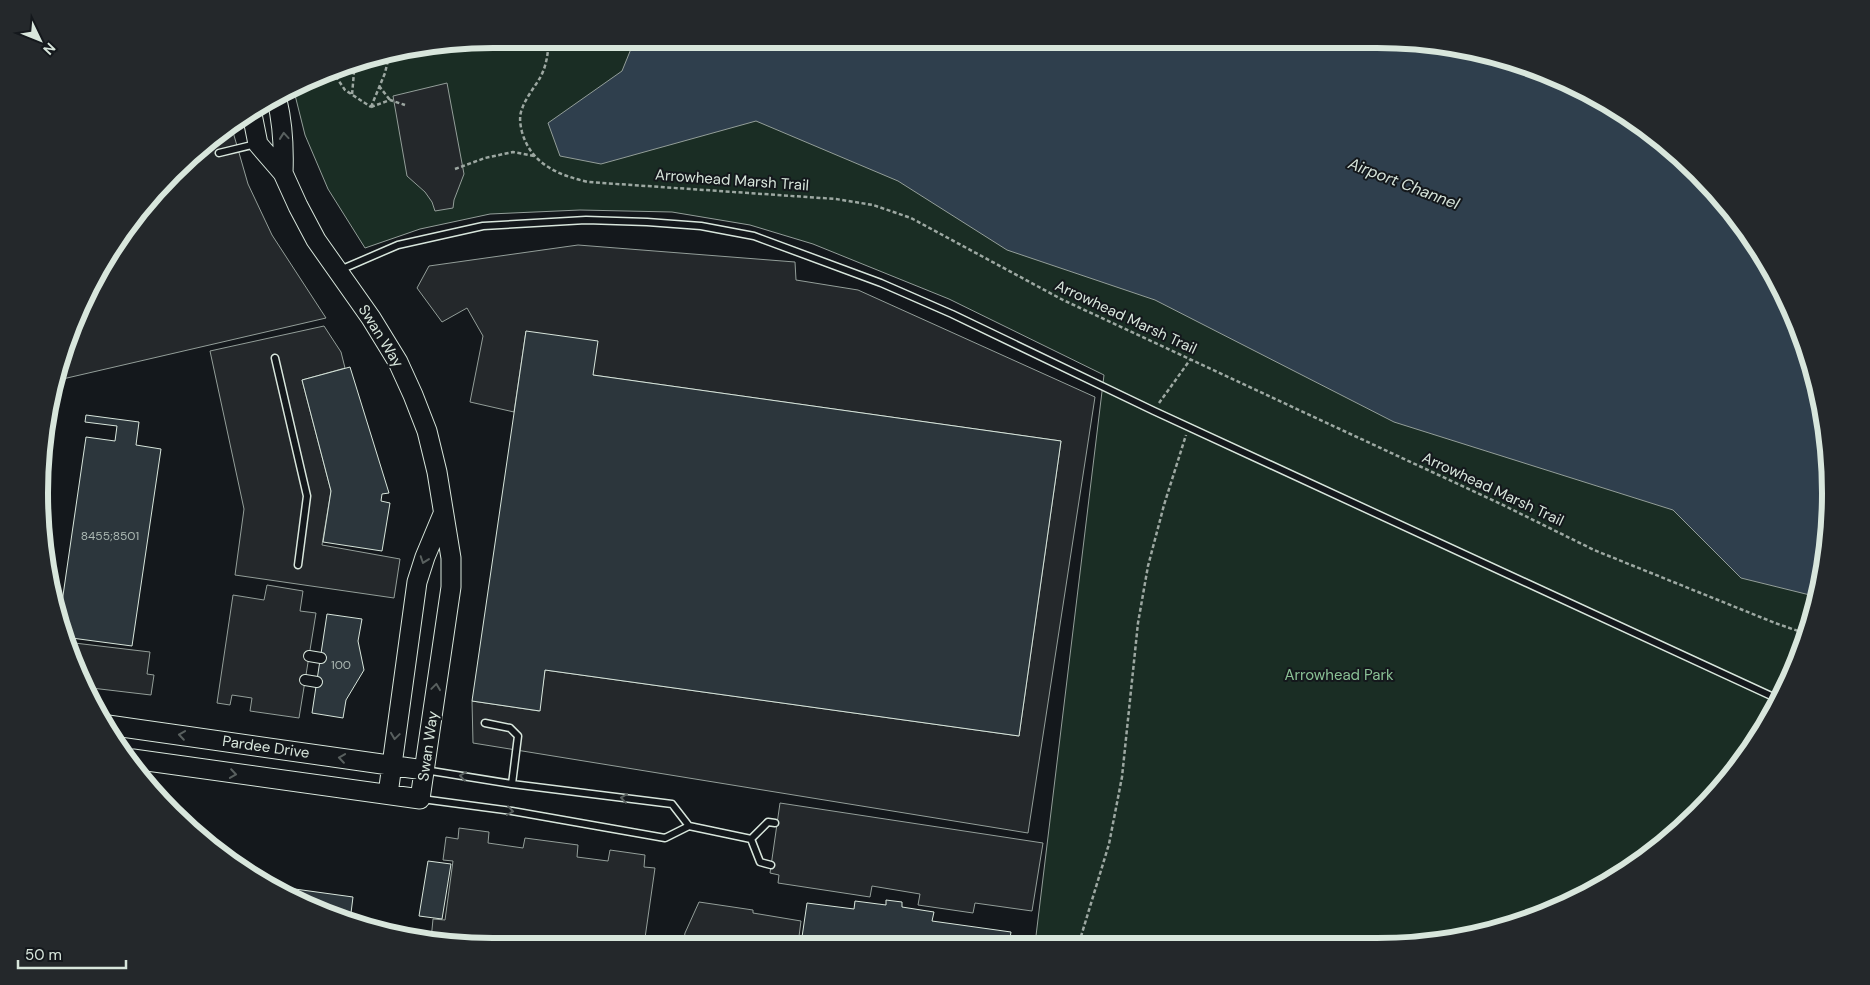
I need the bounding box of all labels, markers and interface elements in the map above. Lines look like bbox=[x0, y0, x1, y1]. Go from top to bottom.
north arrow bbox=[15, 15, 65, 65]
text: N bbox=[39, 39, 60, 59]
one-way arrow bbox=[278, 132, 289, 140]
water label: Airport Channel bbox=[1344, 152, 1463, 214]
street label: Arrowhead Marsh Trail bbox=[654, 165, 810, 195]
street label: Arrowhead Marsh Trail bbox=[1052, 275, 1200, 359]
street label: Swan Way bbox=[354, 301, 409, 372]
street label: Arrowhead Marsh Trail bbox=[1419, 447, 1567, 531]
house number: 8455;8501 bbox=[81, 528, 139, 544]
one-way arrow bbox=[420, 555, 430, 563]
house number: 100 bbox=[331, 657, 351, 673]
park label: Arrowhead Park bbox=[1284, 665, 1394, 685]
one-way arrow bbox=[431, 683, 441, 691]
street label: Swan Way bbox=[413, 709, 443, 782]
one-way arrow bbox=[177, 730, 185, 741]
street label: Pardee Drive bbox=[221, 731, 311, 763]
one-way arrow bbox=[390, 732, 401, 740]
one-way arrow bbox=[338, 753, 346, 764]
one-way arrow bbox=[230, 768, 238, 779]
one-way arrow bbox=[458, 771, 466, 782]
one-way arrow bbox=[619, 793, 627, 804]
one-way arrow bbox=[506, 806, 514, 816]
scale bar bbox=[18, 938, 125, 970]
text: 50 m bbox=[25, 945, 62, 965]

